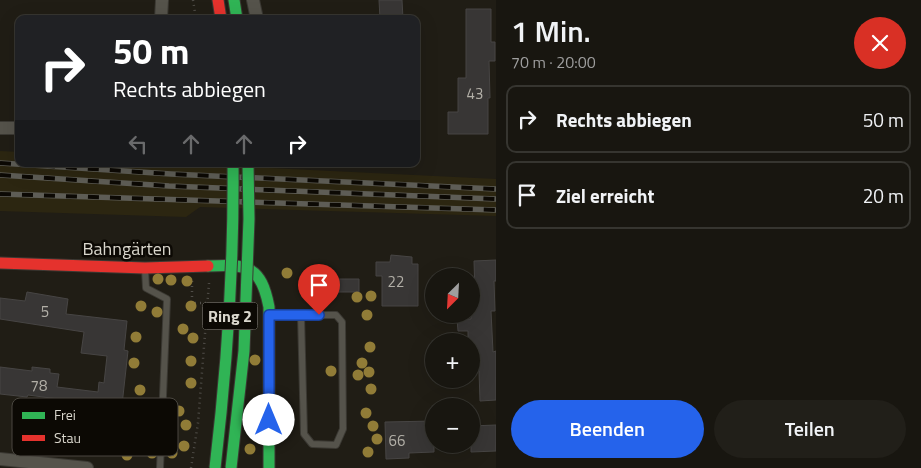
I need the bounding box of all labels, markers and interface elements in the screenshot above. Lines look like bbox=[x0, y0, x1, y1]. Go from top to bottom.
text: 1 Min. bbox=[511, 8, 591, 54]
button: close bbox=[854, 17, 906, 69]
text: 50 m bbox=[113, 24, 189, 78]
icon: right bbox=[30, 35, 95, 100]
text: 70 m · 20:00 bbox=[511, 50, 596, 74]
text: Rechts abbiegen bbox=[113, 72, 266, 106]
house number: 43 bbox=[467, 82, 483, 105]
icon: right bbox=[513, 105, 541, 133]
text: Rechts abbiegen bbox=[556, 105, 692, 134]
text: 50 m bbox=[863, 105, 904, 134]
icon: left bbox=[124, 130, 152, 158]
icon: ahead bbox=[177, 130, 205, 158]
icon: ahead bbox=[230, 130, 258, 158]
icon: right bbox=[283, 130, 311, 158]
icon: arrive bbox=[513, 181, 541, 209]
text: Ziel erreicht bbox=[556, 181, 654, 210]
text: 20 m bbox=[863, 181, 904, 210]
street label: Bahngärten bbox=[82, 235, 172, 262]
pin bbox=[298, 264, 340, 315]
north arrow bbox=[425, 268, 480, 322]
map controls bbox=[425, 268, 480, 453]
house number: 22 bbox=[388, 270, 404, 293]
icon: arrive bbox=[305, 271, 333, 299]
house number: 5 bbox=[41, 300, 49, 323]
road number: Ring 2 bbox=[202, 302, 258, 330]
button: + bbox=[425, 333, 480, 388]
house number: 78 bbox=[31, 374, 47, 397]
position arrow bbox=[242, 393, 294, 445]
legend bbox=[12, 398, 178, 456]
button: − bbox=[425, 398, 480, 453]
button: Beenden bbox=[511, 400, 704, 458]
button: Teilen bbox=[714, 400, 906, 458]
text: Frei bbox=[54, 404, 76, 425]
text: Stau bbox=[54, 427, 81, 448]
house number: 66 bbox=[389, 429, 405, 452]

